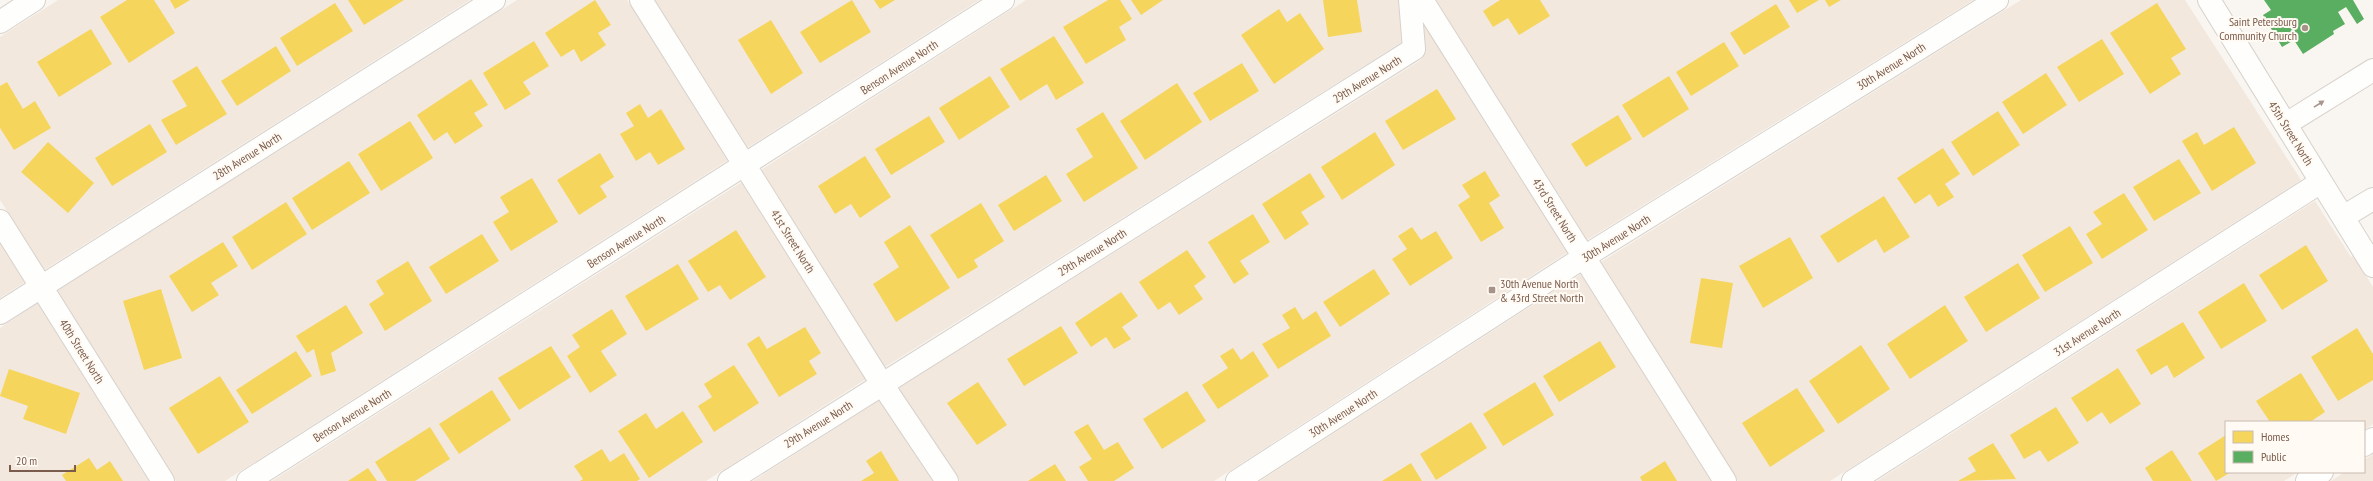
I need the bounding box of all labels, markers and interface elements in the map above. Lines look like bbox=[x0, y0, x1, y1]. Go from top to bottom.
place label: Saint Petersburg Community Church bbox=[2219, 14, 2297, 43]
marker: Saint Petersburg Community Church bbox=[2300, 23, 2310, 33]
street label: Benson Avenue North bbox=[857, 36, 941, 98]
street label: 30th Avenue North bbox=[1854, 39, 1928, 93]
street label: 29th Avenue North bbox=[1330, 52, 1404, 106]
street label: 45th Street North bbox=[2265, 98, 2317, 168]
one-way arrow bbox=[2313, 100, 2325, 107]
street label: 28th Avenue North bbox=[210, 129, 284, 183]
street label: 43rd Street North bbox=[1529, 175, 1581, 245]
street label: 41st Street North bbox=[768, 207, 818, 275]
street label: Benson Avenue North bbox=[584, 211, 668, 271]
street label: 30th Avenue North bbox=[1579, 211, 1653, 265]
street label: 29th Avenue North bbox=[1055, 225, 1129, 279]
place label: 30th Avenue North & 43rd Street North bbox=[1500, 276, 1583, 305]
marker: 30th Avenue North & 43rd Street North bbox=[1487, 285, 1497, 295]
street label: 31st Avenue North bbox=[2051, 305, 2123, 359]
street label: 40th Street North bbox=[56, 316, 108, 386]
street label: Benson Avenue North bbox=[310, 385, 394, 445]
street label: 30th Avenue North bbox=[1306, 385, 1380, 441]
street label: 29th Avenue North bbox=[781, 397, 855, 451]
legend bbox=[2225, 421, 2365, 473]
text: Homes bbox=[2261, 429, 2289, 444]
scale bar bbox=[10, 447, 75, 473]
text: Public bbox=[2261, 449, 2287, 464]
text: 20 m bbox=[16, 453, 37, 468]

